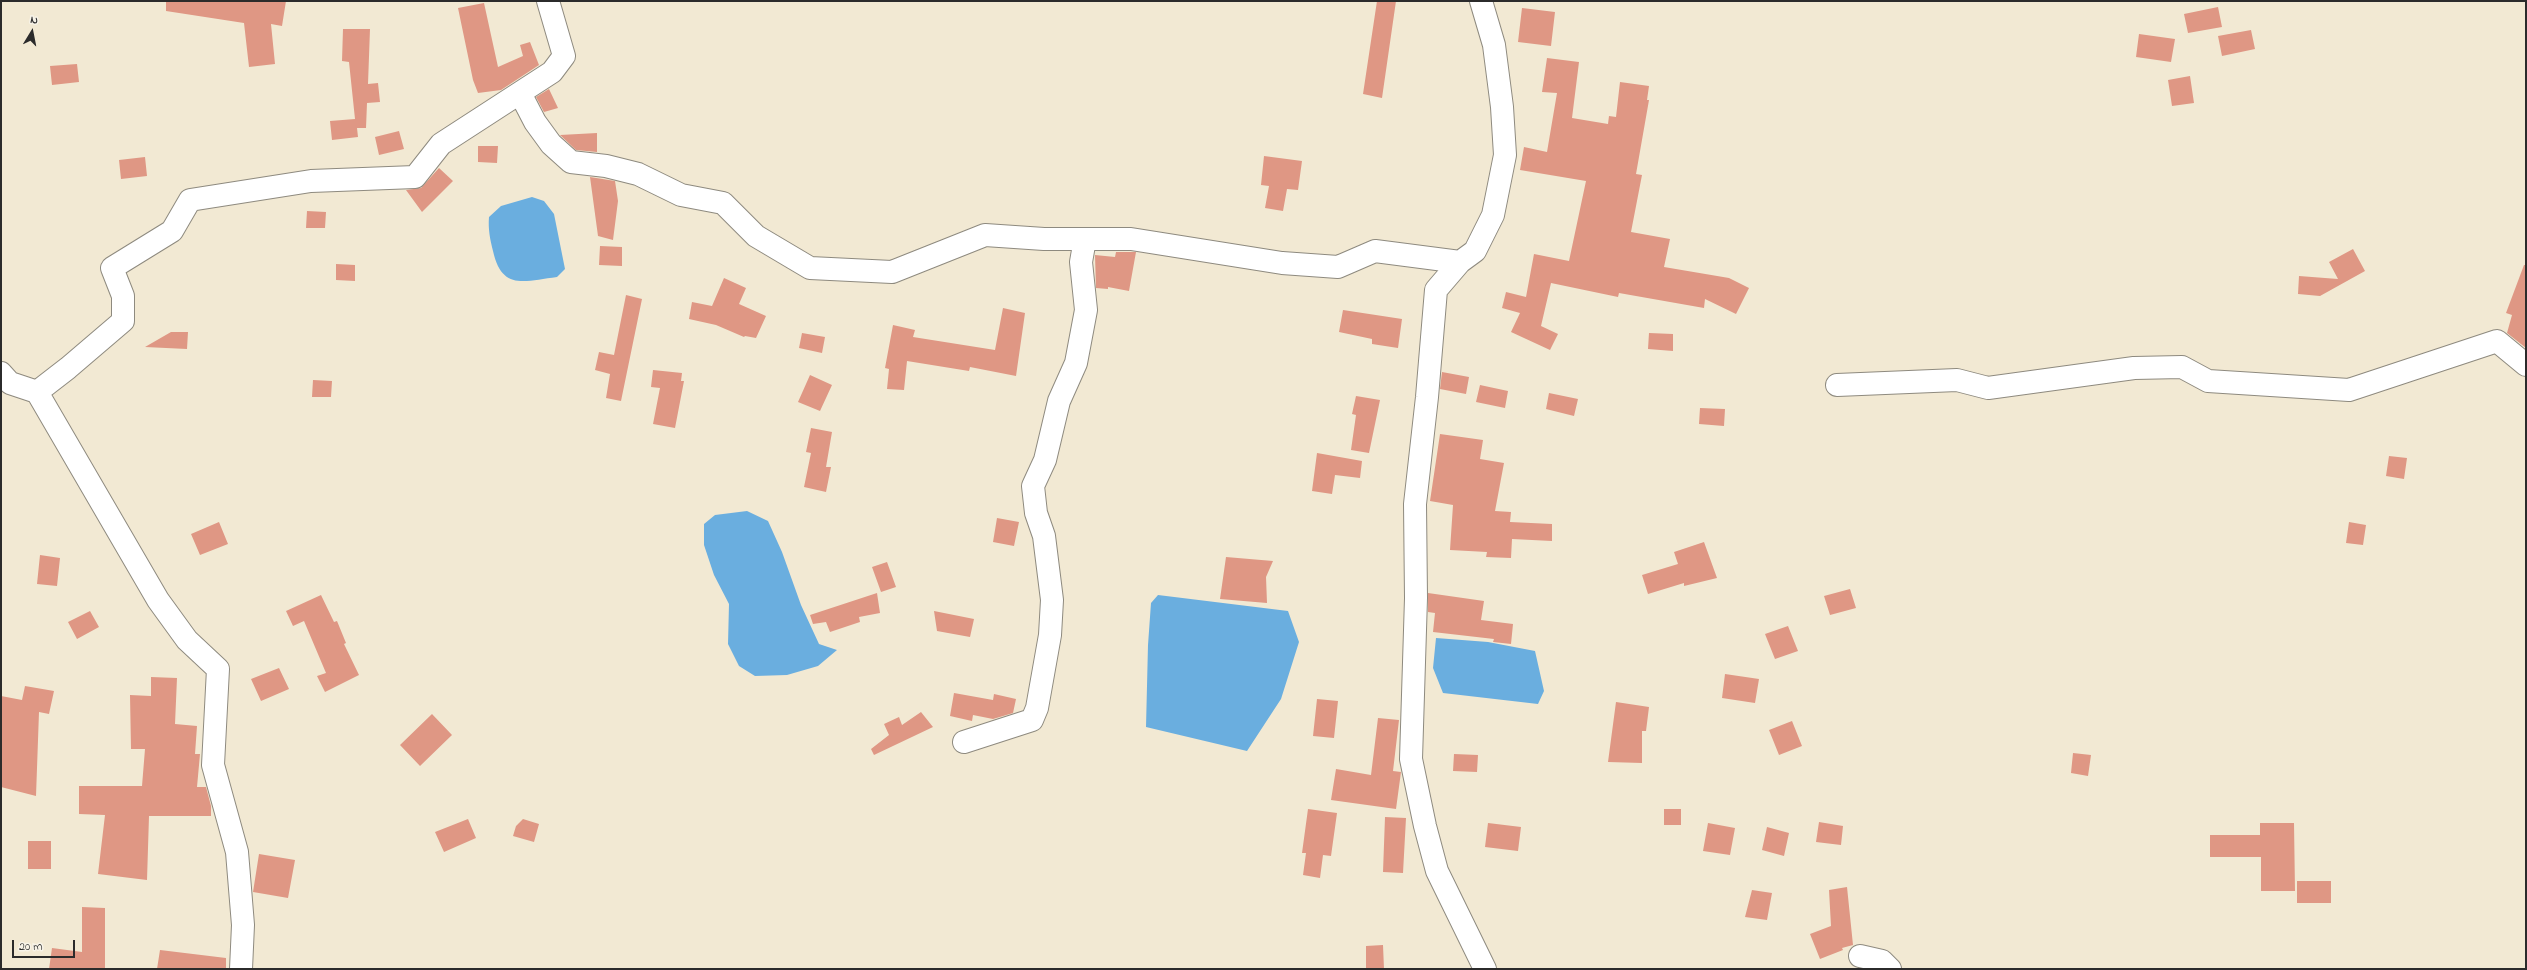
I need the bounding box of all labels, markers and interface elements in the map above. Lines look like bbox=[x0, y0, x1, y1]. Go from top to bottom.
north arrow bbox=[12, 12, 52, 52]
text: N bbox=[29, 12, 39, 29]
scale bar bbox=[14, 932, 77, 958]
text: 20 m bbox=[19, 938, 42, 956]

